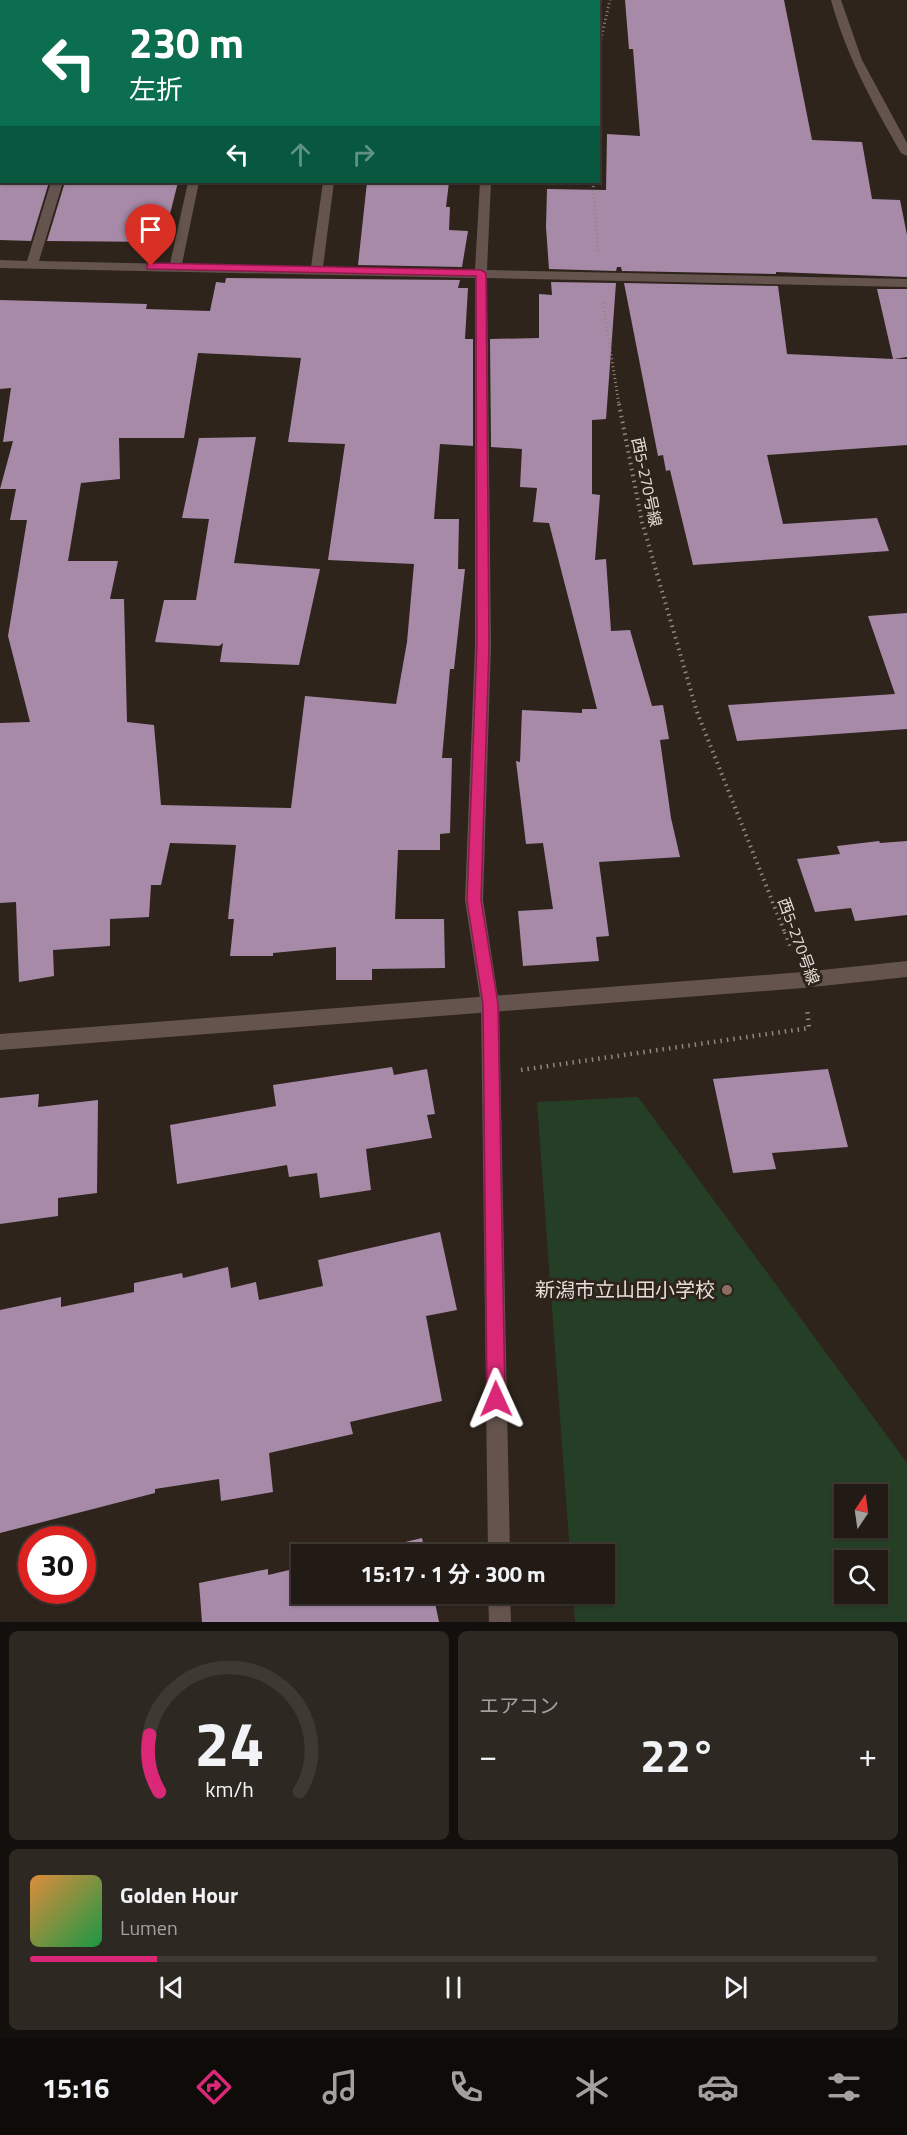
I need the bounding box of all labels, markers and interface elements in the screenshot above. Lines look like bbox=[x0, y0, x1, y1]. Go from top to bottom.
text: 230 m bbox=[129, 10, 244, 74]
icon: left bbox=[30, 24, 108, 102]
text: 左折 bbox=[129, 68, 183, 109]
icon: left bbox=[221, 138, 254, 171]
icon: ahead bbox=[284, 138, 317, 171]
icon: right bbox=[347, 138, 380, 171]
pin bbox=[125, 204, 176, 266]
icon: arrive bbox=[134, 213, 167, 246]
street label: 西5-270号線 bbox=[626, 435, 668, 529]
street label: 西5-270号線 bbox=[772, 894, 826, 988]
place label: 新潟市立山田小学校 bbox=[535, 1274, 715, 1305]
marker: 新潟市立山田小学校 bbox=[720, 1283, 734, 1297]
position arrow bbox=[464, 1367, 528, 1431]
north arrow bbox=[834, 1484, 888, 1538]
map controls bbox=[834, 1484, 888, 1604]
speed limit sign: 30 bbox=[18, 1526, 96, 1604]
button: search bbox=[834, 1550, 888, 1604]
text: 15:17 · 1 分 · 300 m bbox=[361, 1557, 545, 1591]
text: エアコン bbox=[479, 1690, 559, 1721]
text: 24 bbox=[194, 1695, 264, 1790]
text: 22° bbox=[640, 1721, 716, 1789]
text: − bbox=[479, 1730, 497, 1780]
text: + bbox=[859, 1730, 877, 1780]
text: km/h bbox=[205, 1774, 253, 1806]
text: Golden Hour bbox=[120, 1878, 238, 1912]
text: Lumen bbox=[120, 1912, 178, 1943]
icon: previous bbox=[155, 1971, 188, 2004]
icon: pause bbox=[437, 1971, 470, 2004]
icon: next bbox=[719, 1971, 752, 2004]
icon: directions bbox=[193, 2066, 235, 2108]
icon: music bbox=[319, 2066, 361, 2108]
icon: phone bbox=[445, 2066, 487, 2108]
icon: climate bbox=[571, 2066, 613, 2108]
icon: car bbox=[697, 2066, 739, 2108]
icon: filters bbox=[823, 2066, 865, 2108]
text: 15:16 bbox=[42, 2067, 109, 2108]

